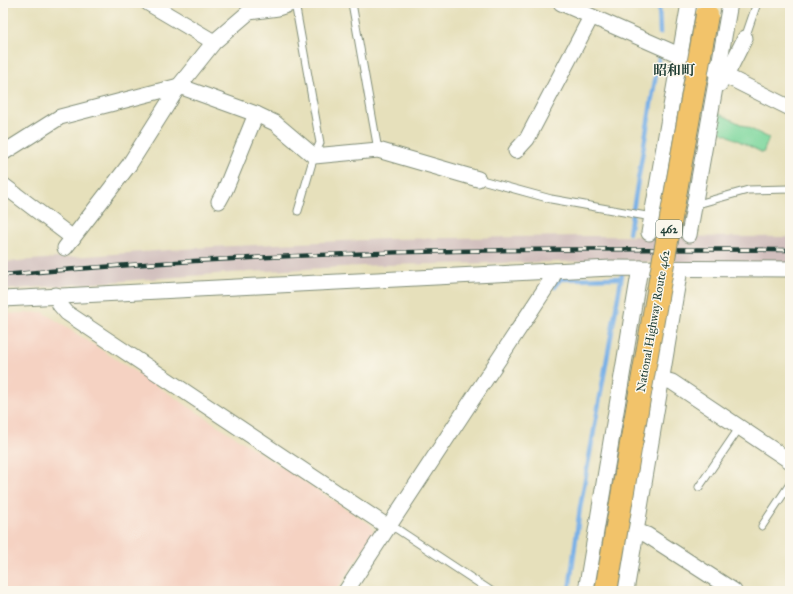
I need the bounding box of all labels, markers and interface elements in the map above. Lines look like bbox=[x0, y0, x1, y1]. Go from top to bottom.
district label: 昭和町 bbox=[653, 62, 696, 79]
road number: 462 bbox=[656, 220, 682, 238]
street label: National Highway Route 462 bbox=[634, 249, 673, 393]

